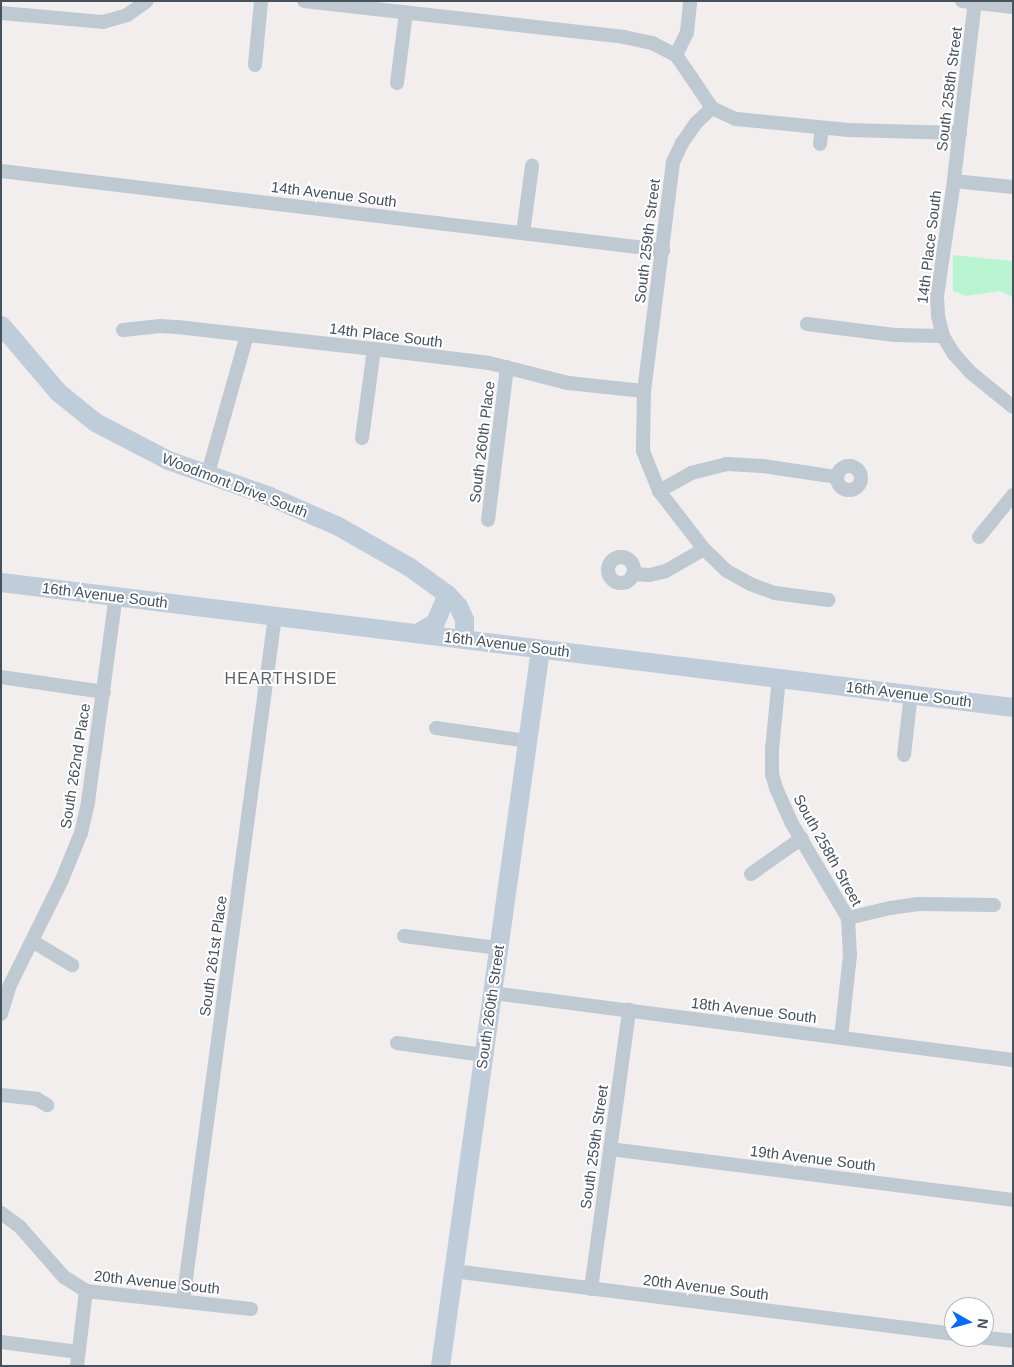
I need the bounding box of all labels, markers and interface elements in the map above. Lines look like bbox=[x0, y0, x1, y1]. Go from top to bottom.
street label: South 258th Street bbox=[932, 26, 966, 152]
street label: 14th Avenue South bbox=[270, 177, 398, 211]
street label: South 259th Street bbox=[630, 178, 664, 304]
street label: 14th Place South bbox=[913, 189, 945, 305]
street label: 14th Place South bbox=[328, 319, 444, 351]
street label: South 260th Place bbox=[466, 380, 498, 504]
street label: Woodmont Drive South bbox=[160, 449, 310, 521]
street label: 16th Avenue South bbox=[41, 578, 169, 612]
street label: 16th Avenue South bbox=[443, 627, 571, 661]
district label: HEARTHSIDE bbox=[223, 669, 339, 689]
street label: 16th Avenue South bbox=[845, 677, 973, 711]
street label: South 262nd Place bbox=[56, 702, 94, 830]
street label: South 258th Street bbox=[790, 791, 866, 909]
street label: South 261st Place bbox=[196, 894, 230, 1018]
street label: South 260th Street bbox=[472, 944, 508, 1070]
street label: 18th Avenue South bbox=[690, 993, 818, 1027]
street label: South 259th Street bbox=[576, 1084, 612, 1210]
street label: 19th Avenue South bbox=[749, 1141, 877, 1175]
street label: 20th Avenue South bbox=[93, 1266, 221, 1298]
street label: 20th Avenue South bbox=[642, 1270, 770, 1304]
north arrow bbox=[944, 1297, 994, 1347]
text: N bbox=[974, 1318, 991, 1330]

